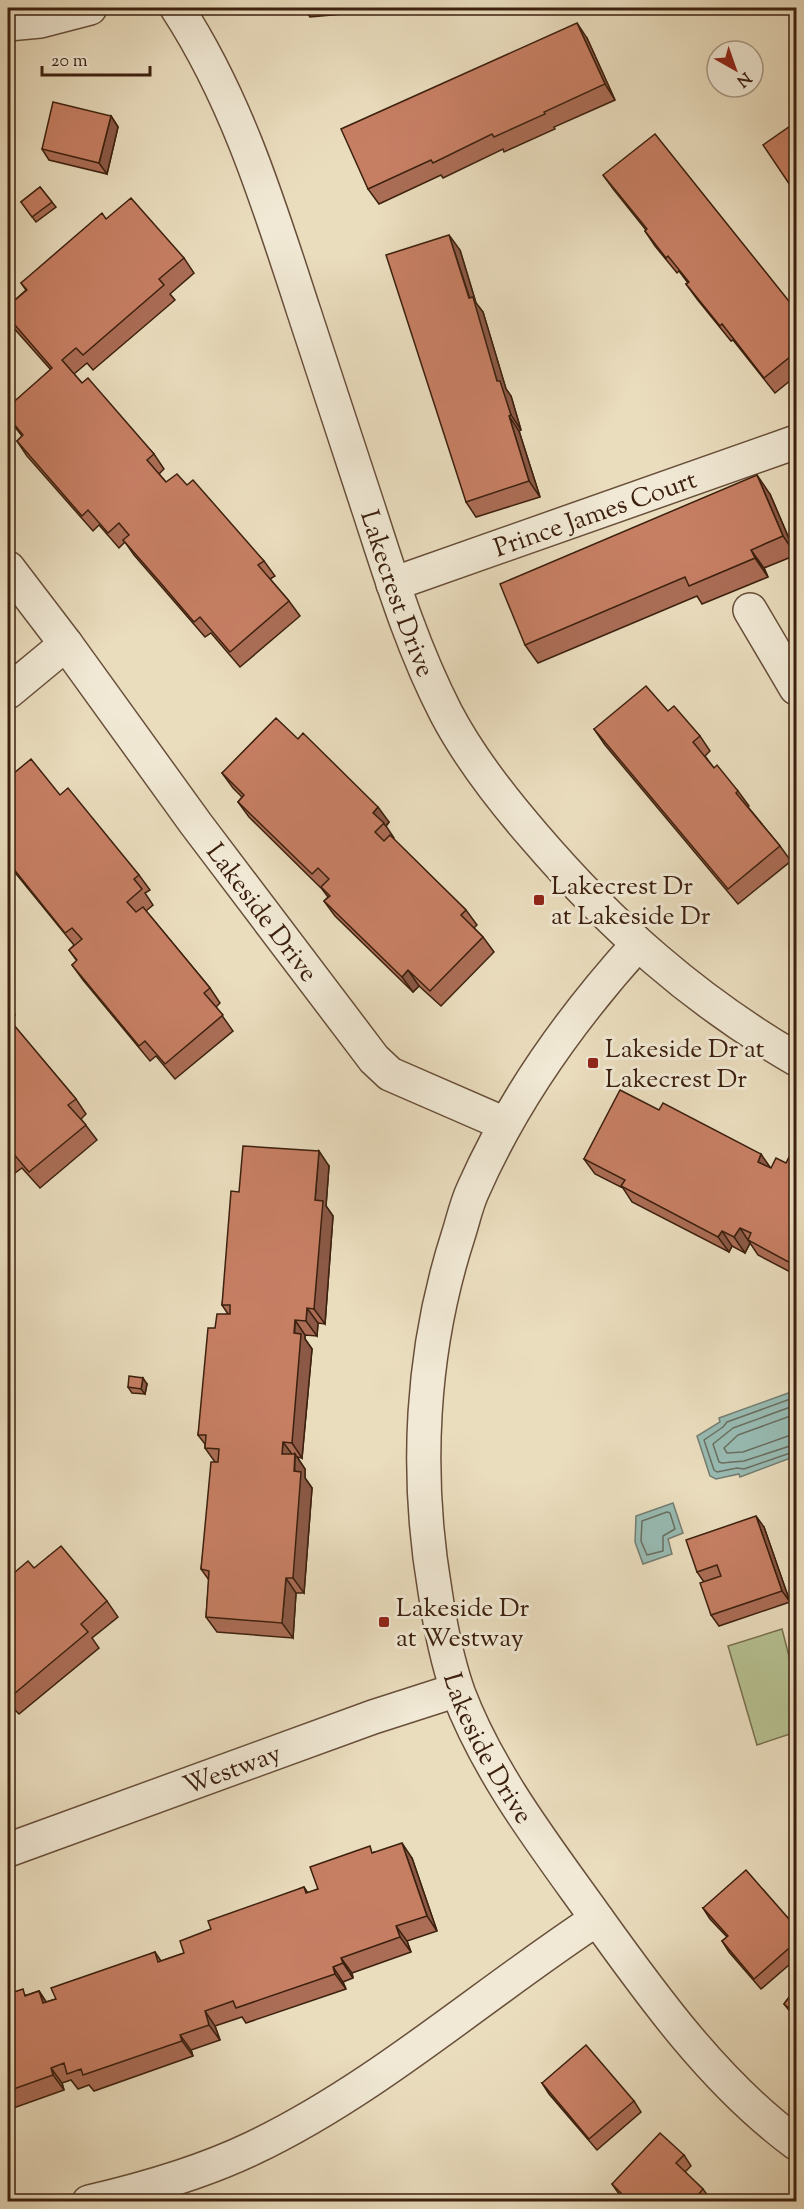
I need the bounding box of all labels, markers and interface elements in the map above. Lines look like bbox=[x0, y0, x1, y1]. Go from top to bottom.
scale bar bbox=[42, 39, 150, 77]
north arrow bbox=[705, 39, 765, 99]
text: 20 m bbox=[51, 49, 88, 75]
text: N bbox=[731, 66, 755, 92]
street label: Prince James Court bbox=[489, 462, 702, 568]
street label: Lakecrest Drive bbox=[349, 506, 443, 683]
street label: Lakeside Drive bbox=[196, 836, 325, 991]
place label: Lakecrest Dr at Lakeside Dr bbox=[551, 869, 711, 936]
marker: Lakecrest Dr at Lakeside Dr bbox=[532, 893, 546, 907]
place label: Lakeside Dr at Lakecrest Dr bbox=[605, 1032, 765, 1099]
marker: Lakeside Dr at Lakecrest Dr bbox=[586, 1056, 600, 1070]
place label: Lakeside Dr at Westway bbox=[396, 1591, 530, 1658]
marker: Lakeside Dr at Westway bbox=[377, 1615, 391, 1629]
street label: Lakeside Drive bbox=[432, 1669, 541, 1832]
street label: Westway bbox=[178, 1736, 287, 1806]

